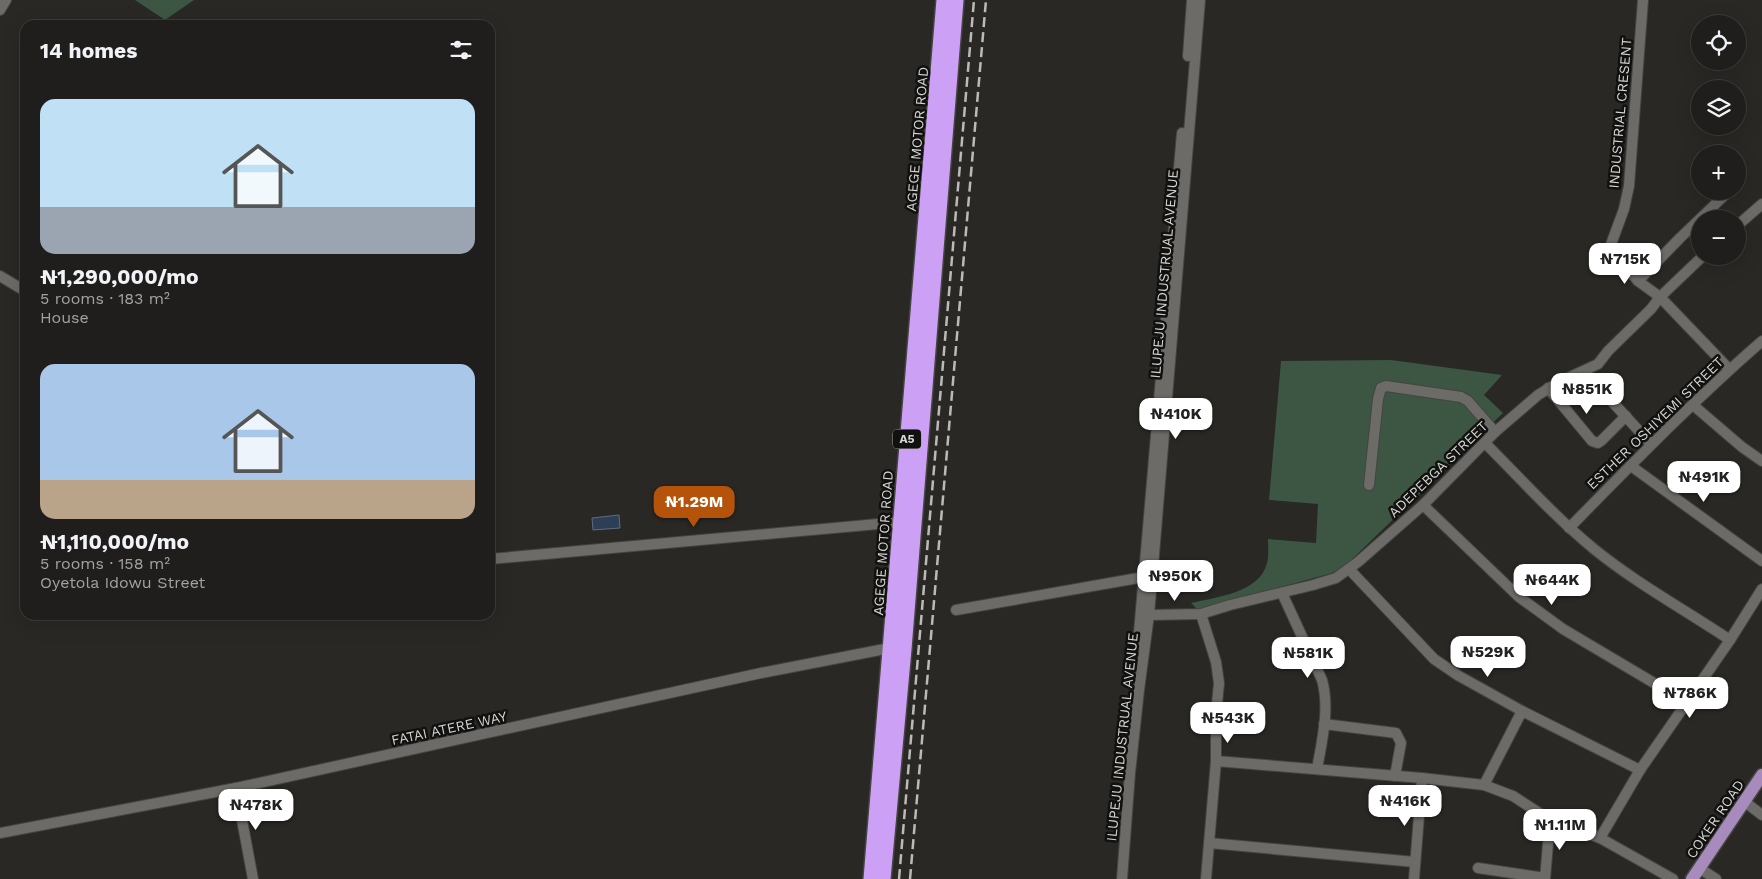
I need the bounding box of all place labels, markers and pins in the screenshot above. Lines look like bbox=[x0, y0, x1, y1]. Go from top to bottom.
pin: ₦715K bbox=[1590, 242, 1660, 285]
pin: ₦851K bbox=[1552, 372, 1622, 415]
pin: ₦410K bbox=[1141, 398, 1211, 440]
pin: ₦491K bbox=[1669, 460, 1739, 503]
pin: ₦1.29M bbox=[653, 486, 735, 528]
pin: ₦950K bbox=[1140, 560, 1210, 602]
pin: ₦644K bbox=[1517, 564, 1587, 606]
pin: ₦581K bbox=[1273, 636, 1343, 679]
pin: ₦529K bbox=[1453, 636, 1523, 678]
pin: ₦786K bbox=[1655, 676, 1725, 719]
pin: ₦543K bbox=[1193, 702, 1263, 744]
pin: ₦416K bbox=[1370, 784, 1440, 827]
pin: ₦478K bbox=[221, 788, 291, 831]
pin: ₦1.11M bbox=[1519, 808, 1601, 851]

